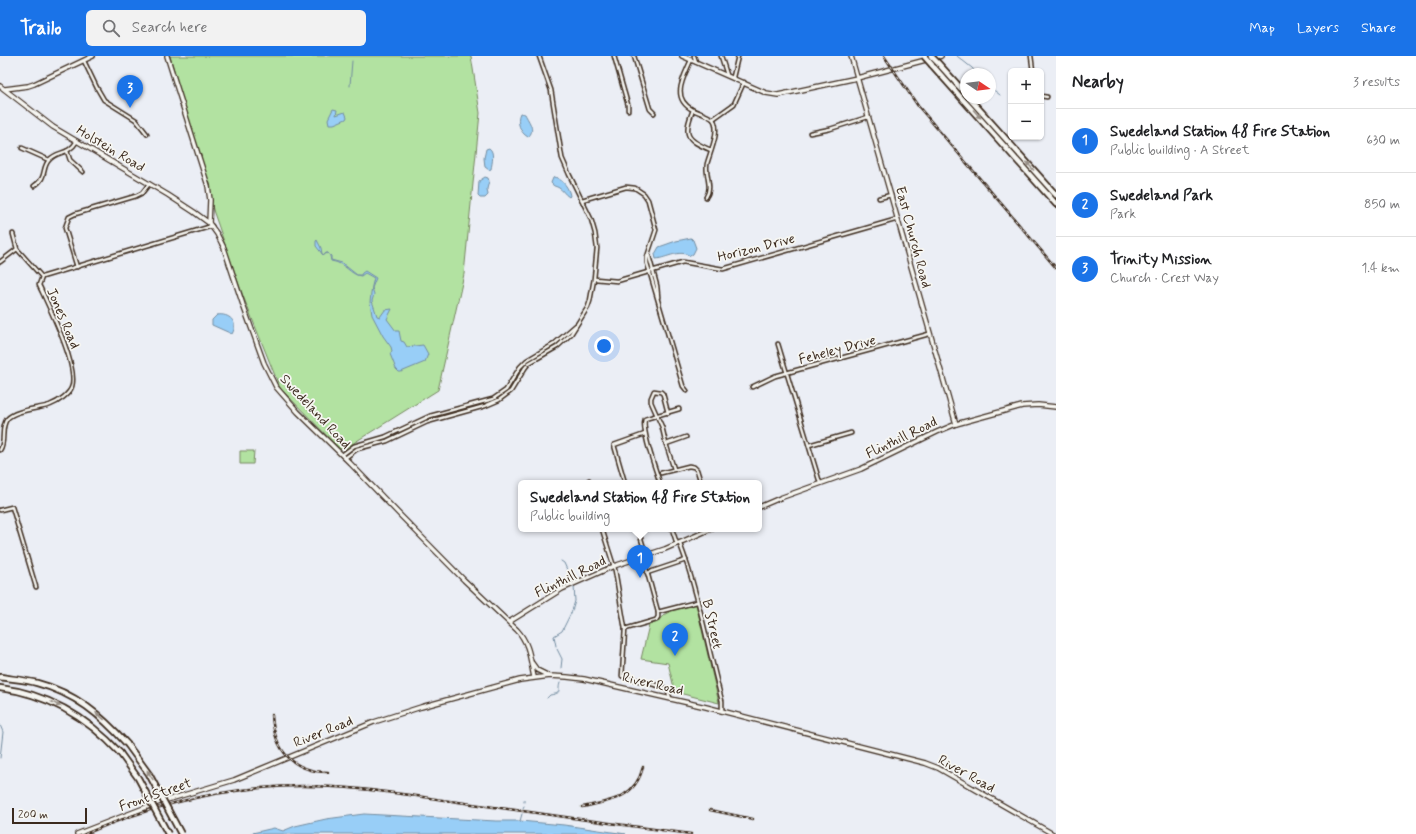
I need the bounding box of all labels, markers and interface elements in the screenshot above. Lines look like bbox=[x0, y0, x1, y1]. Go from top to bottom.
search box bbox=[86, 10, 366, 46]
text: Trailo bbox=[20, 16, 62, 41]
icon: search bbox=[100, 17, 122, 39]
text: Search here bbox=[132, 18, 207, 38]
text: Map bbox=[1249, 19, 1275, 37]
text: Layers bbox=[1297, 19, 1339, 37]
text: Share bbox=[1361, 19, 1396, 37]
north arrow bbox=[960, 68, 996, 104]
map controls bbox=[1008, 68, 1044, 140]
button: + bbox=[1008, 68, 1044, 104]
text: Nearby bbox=[1072, 71, 1124, 93]
text: 3 results bbox=[1353, 74, 1400, 91]
pin: 3 bbox=[117, 75, 143, 108]
button: − bbox=[1008, 104, 1044, 140]
one-way arrow bbox=[972, 109, 981, 119]
street label: Holstein Road bbox=[73, 121, 148, 176]
text: Swedeland Station 48 Fire Station bbox=[1110, 122, 1330, 142]
text: 1 bbox=[1082, 132, 1088, 149]
text: 630 m bbox=[1366, 132, 1400, 149]
text: Public building · A Street bbox=[1110, 142, 1249, 159]
one-way arrow bbox=[1026, 161, 1035, 171]
street label: East Church Road bbox=[891, 184, 935, 290]
text: Swedeland Park bbox=[1110, 186, 1213, 206]
text: 2 bbox=[1082, 196, 1088, 213]
text: 850 m bbox=[1364, 196, 1400, 213]
text: Park bbox=[1110, 206, 1136, 223]
street label: Horizon Drive bbox=[716, 230, 797, 266]
text: Trinity Mission bbox=[1110, 250, 1212, 270]
text: 3 bbox=[1082, 260, 1088, 277]
text: 1.4 km bbox=[1361, 260, 1400, 277]
text: Church · Crest Way bbox=[1110, 270, 1219, 287]
street label: Jones Road bbox=[42, 285, 84, 352]
street label: Feheley Drive bbox=[797, 331, 878, 369]
your location bbox=[594, 336, 614, 356]
street label: Swedeland Road bbox=[276, 370, 355, 453]
street label: Flinthill Road bbox=[863, 413, 940, 463]
popup bbox=[518, 480, 762, 532]
text: Swedeland Station 48 Fire Station bbox=[530, 488, 750, 508]
text: Public building bbox=[530, 508, 610, 525]
pin: 1 bbox=[627, 545, 653, 578]
street label: Flinthill Road bbox=[532, 552, 609, 602]
street label: B Street bbox=[698, 598, 726, 651]
pin: 2 bbox=[662, 623, 688, 656]
street label: River Road bbox=[620, 668, 685, 700]
one-way arrow bbox=[50, 701, 62, 707]
one-way arrow bbox=[94, 712, 105, 721]
street label: River Road bbox=[291, 712, 356, 752]
street label: River Road bbox=[935, 751, 998, 797]
one-way arrow bbox=[146, 769, 153, 781]
street label: Front Street bbox=[117, 774, 194, 816]
scale bar bbox=[12, 806, 87, 825]
text: 200 m bbox=[18, 808, 48, 822]

